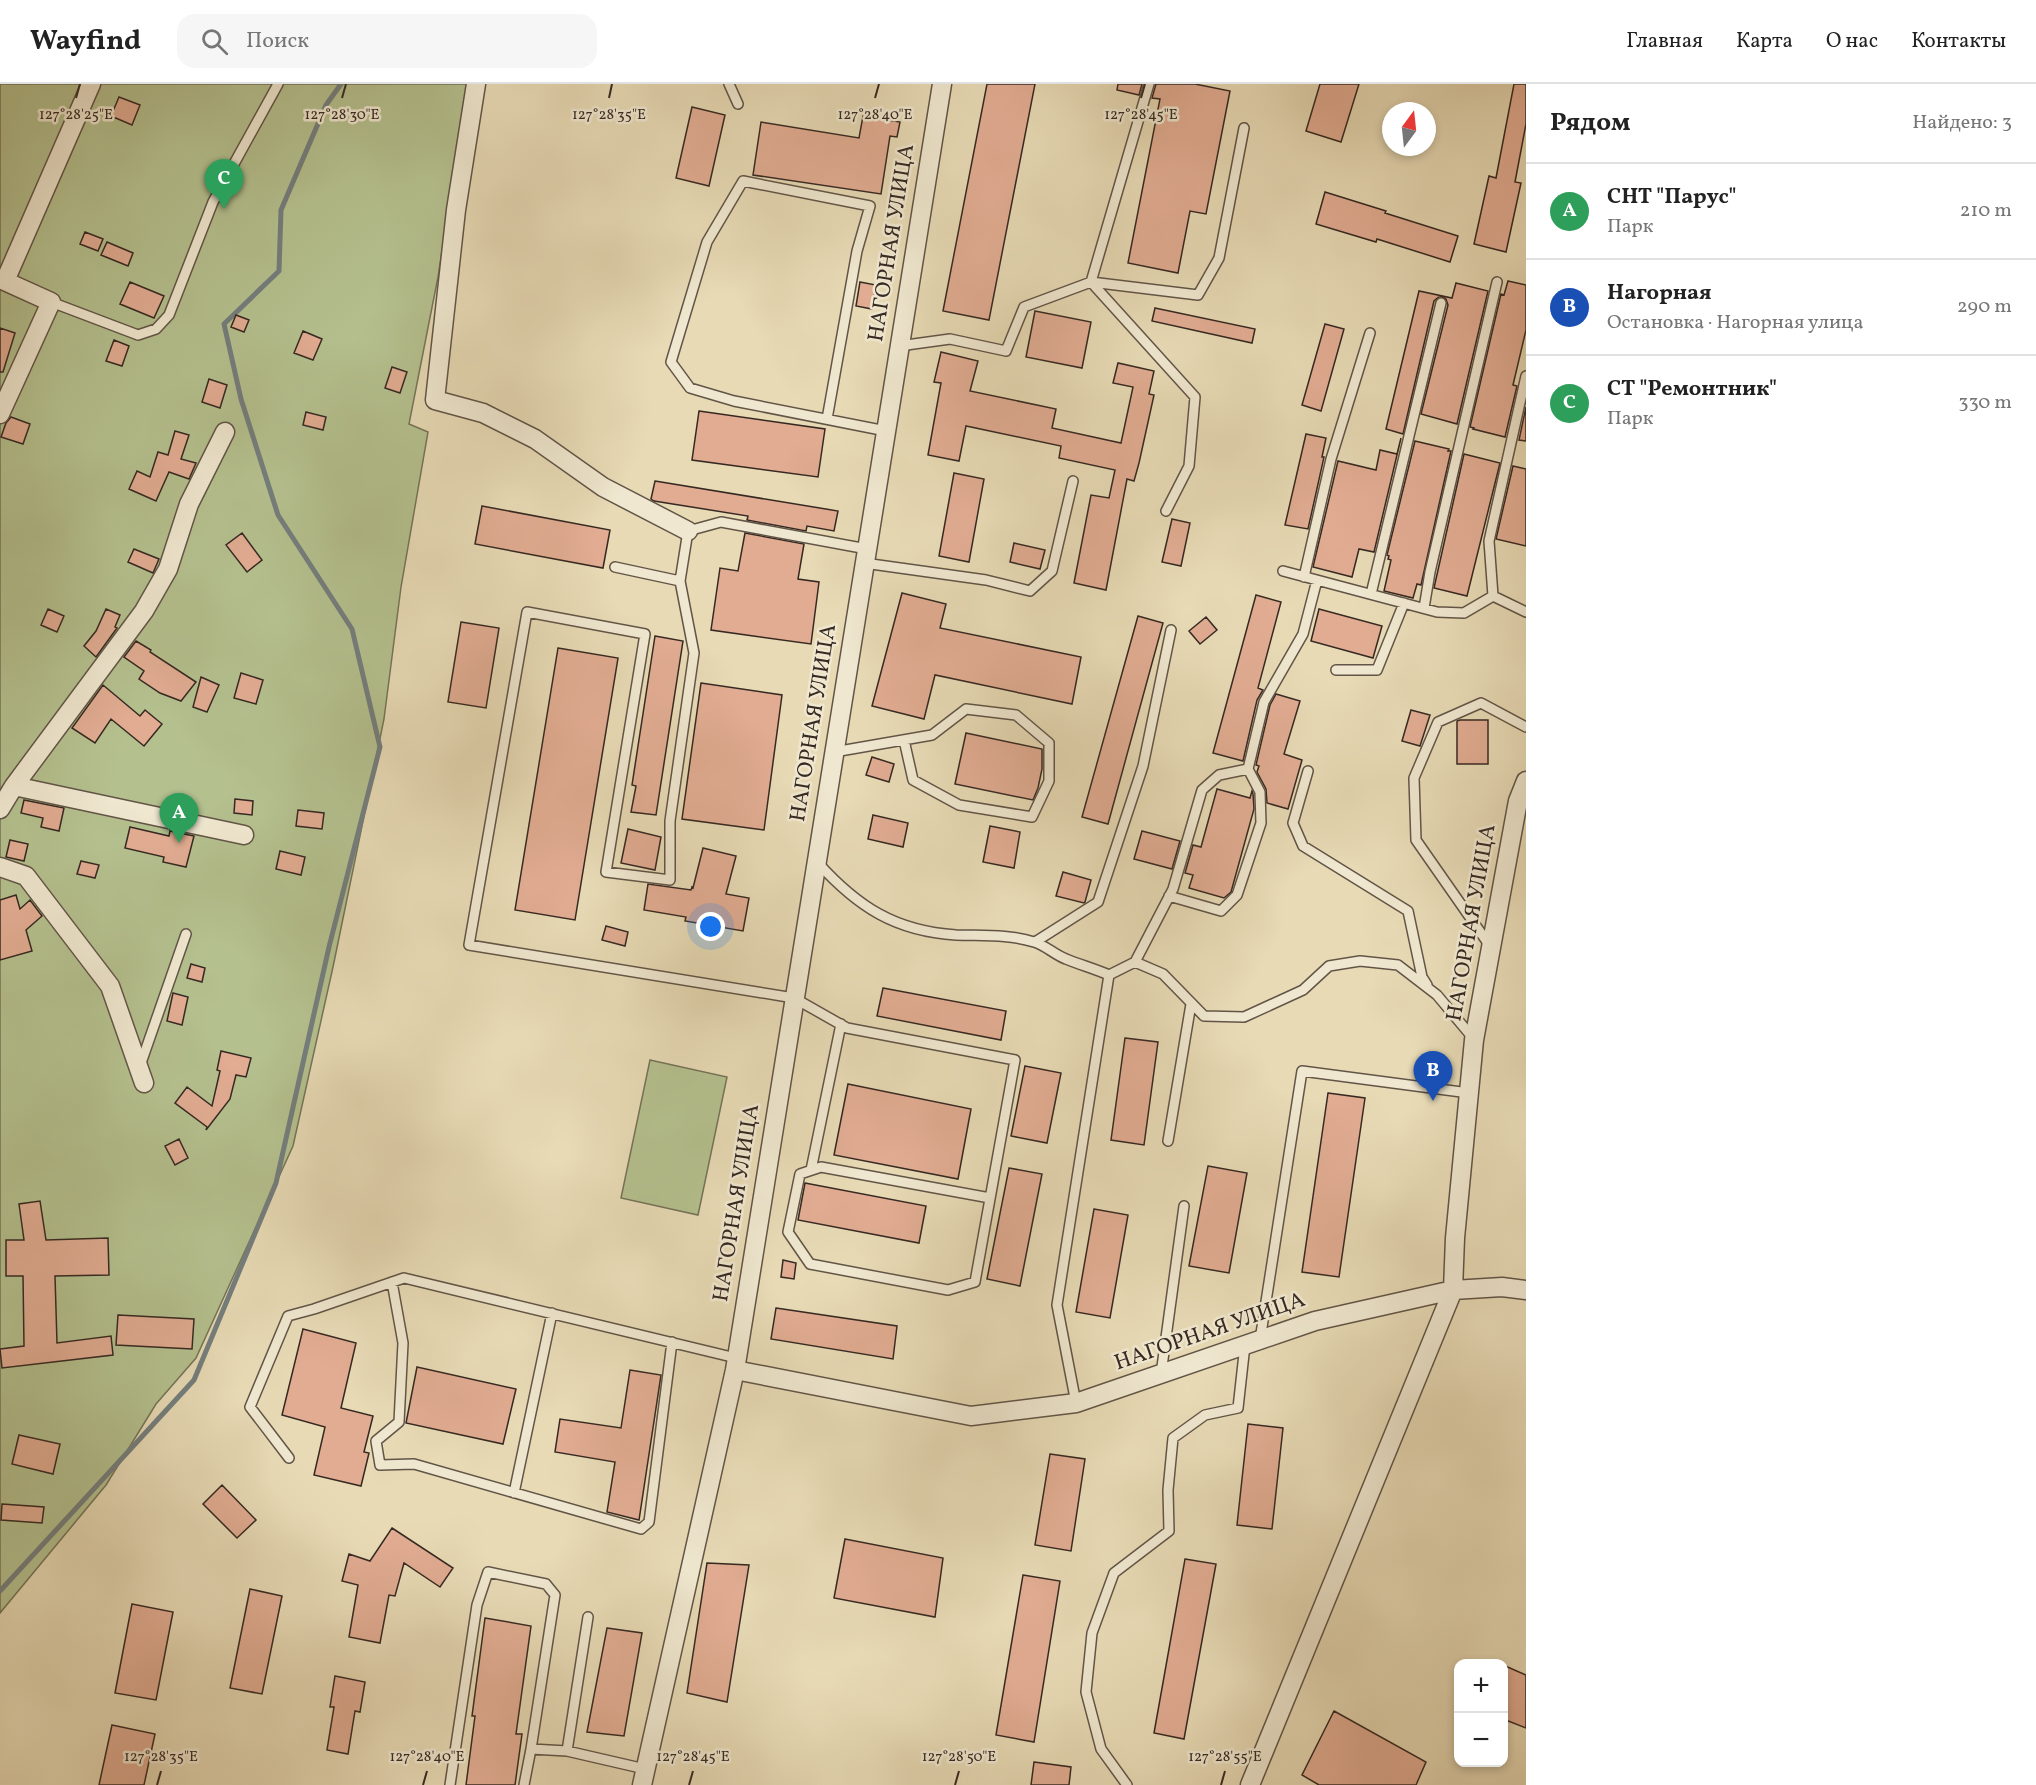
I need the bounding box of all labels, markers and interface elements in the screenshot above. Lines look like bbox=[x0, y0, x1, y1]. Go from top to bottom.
search box bbox=[177, 14, 597, 68]
text: Wayfind bbox=[30, 22, 141, 61]
icon: search bbox=[198, 25, 231, 58]
text: Поиск bbox=[246, 26, 309, 57]
text: Главная bbox=[1626, 27, 1703, 56]
text: Карта bbox=[1736, 27, 1793, 56]
text: О нас bbox=[1826, 27, 1878, 56]
text: Контакты bbox=[1911, 27, 2006, 56]
north arrow bbox=[1382, 102, 1436, 156]
text: 127°28'25"E bbox=[39, 105, 113, 126]
text: 127°28'30"E bbox=[304, 105, 380, 126]
text: 127°28'35"E bbox=[572, 105, 646, 126]
text: 127°28'40"E bbox=[837, 105, 913, 126]
text: 127°28'45"E bbox=[1104, 105, 1178, 126]
text: Рядом bbox=[1550, 105, 1630, 141]
text: Найдено: 3 bbox=[1912, 109, 2012, 137]
street label: НАГОРНАЯ УЛИЦА bbox=[861, 142, 923, 344]
pin: C bbox=[204, 160, 244, 209]
text: СНТ "Парус" bbox=[1607, 182, 1737, 213]
text: A bbox=[1562, 197, 1577, 225]
text: 210 m bbox=[1960, 197, 2012, 225]
text: Парк bbox=[1607, 213, 1653, 241]
text: Нагорная bbox=[1607, 278, 1712, 309]
text: B bbox=[1563, 293, 1576, 321]
text: 290 m bbox=[1957, 293, 2012, 321]
text: Остановка · Нагорная улица bbox=[1607, 309, 1863, 337]
text: СТ "Ремонтник" bbox=[1607, 374, 1777, 405]
text: C bbox=[1563, 389, 1576, 417]
text: 330 m bbox=[1958, 389, 2012, 417]
text: Парк bbox=[1607, 405, 1653, 433]
street label: НАГОРНАЯ УЛИЦА bbox=[783, 622, 845, 824]
pin: A bbox=[160, 794, 198, 843]
street label: НАГОРНАЯ УЛИЦА bbox=[1439, 822, 1505, 1024]
your location bbox=[696, 912, 725, 941]
pin: B bbox=[1414, 1052, 1452, 1101]
street label: НАГОРНАЯ УЛИЦА bbox=[706, 1102, 768, 1304]
street label: НАГОРНАЯ УЛИЦА bbox=[1110, 1285, 1310, 1379]
map controls bbox=[1454, 1659, 1508, 1767]
button: + bbox=[1454, 1659, 1508, 1713]
button: − bbox=[1454, 1713, 1508, 1767]
text: 127°28'35"E bbox=[124, 1747, 198, 1768]
text: 127°28'40"E bbox=[389, 1747, 465, 1768]
text: 127°28'45"E bbox=[656, 1747, 730, 1768]
text: 127°28'50"E bbox=[922, 1747, 996, 1768]
text: 127°28'55"E bbox=[1188, 1747, 1262, 1768]

